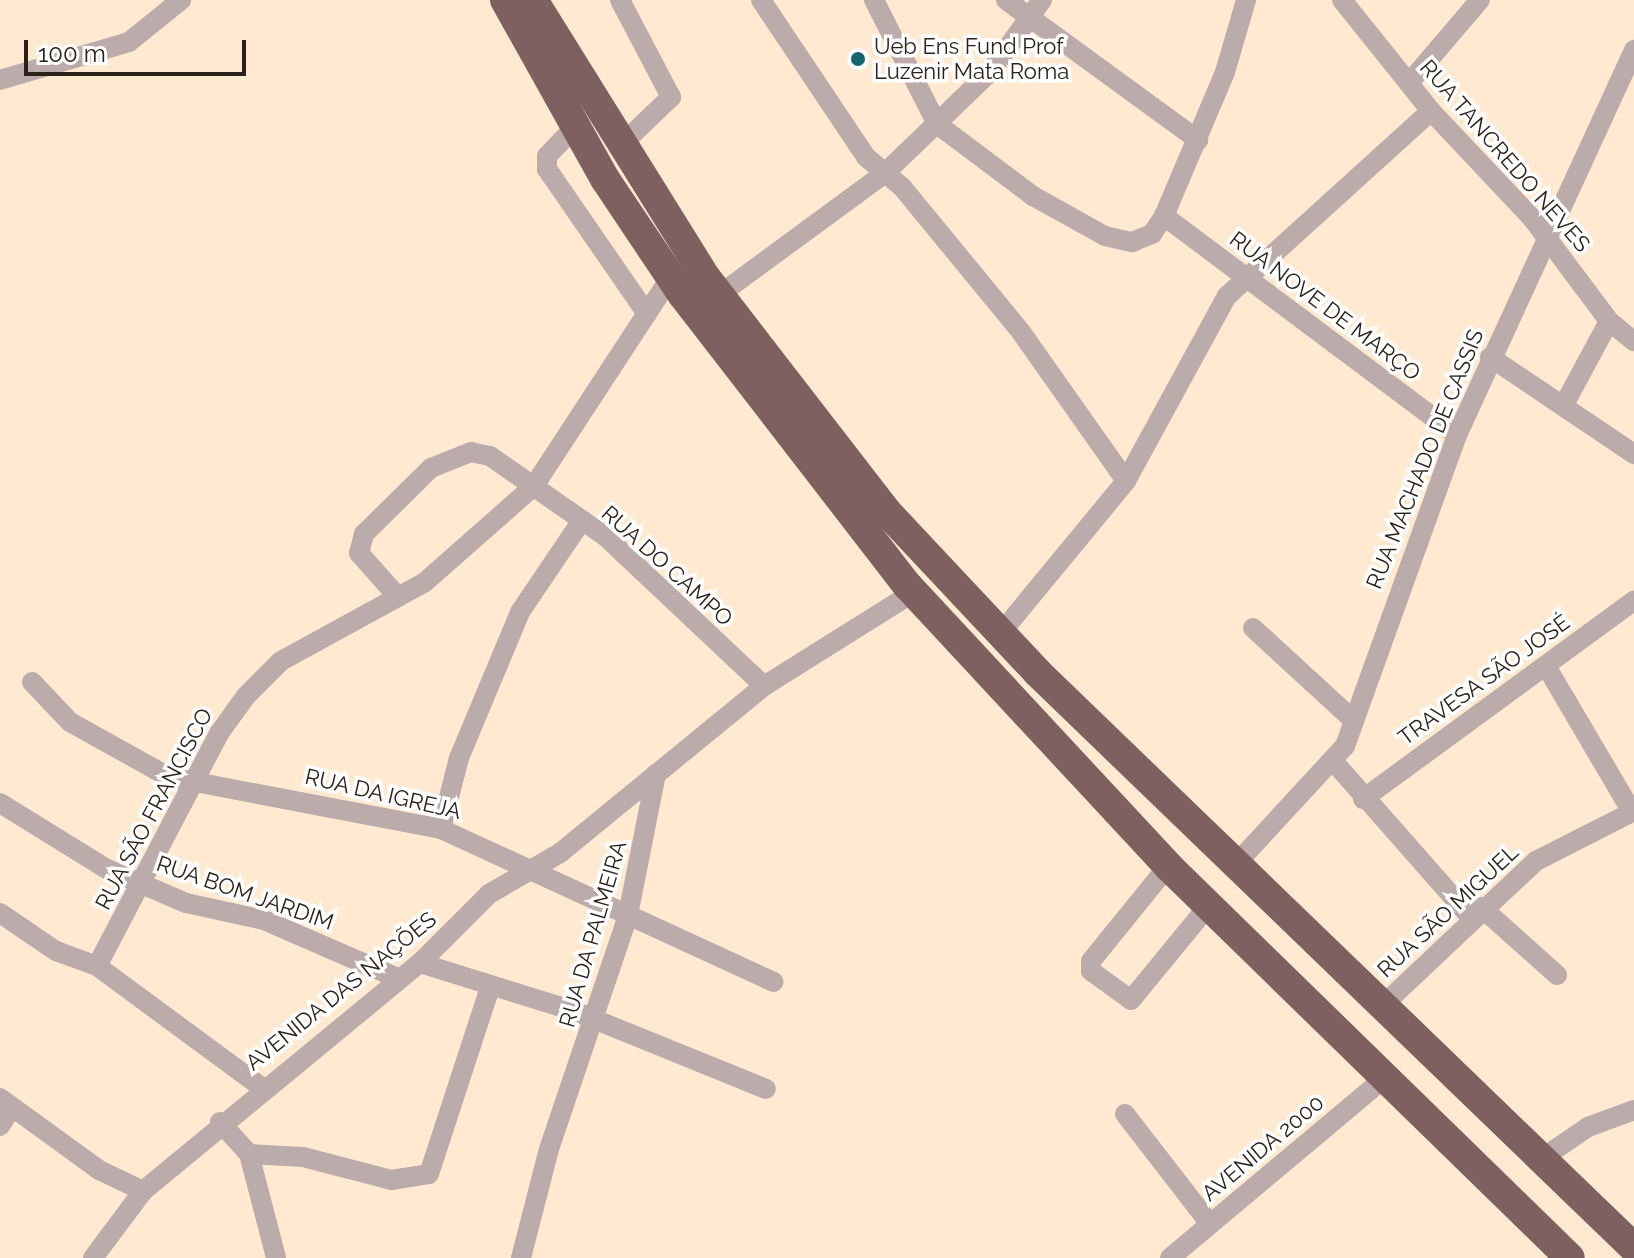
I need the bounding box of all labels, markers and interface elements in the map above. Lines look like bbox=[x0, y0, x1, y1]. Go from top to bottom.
scale bar bbox=[28, 24, 250, 74]
place label: Ueb Ens Fund Prof Luzenir Mata Roma bbox=[874, 33, 1070, 84]
text: 100 m bbox=[38, 39, 106, 68]
marker: Ueb Ens Fund Prof Luzenir Mata Roma bbox=[849, 50, 867, 68]
street label: RUA TANCREDO NEVES bbox=[1414, 54, 1596, 258]
street label: RUA NOVE DE MARÇO bbox=[1224, 226, 1426, 386]
street label: RUA MACHADO DE CASSIS bbox=[1361, 325, 1489, 593]
street label: RUA DO CAMPO bbox=[596, 500, 738, 632]
street label: TRAVESA SÃO JOSÉ bbox=[1393, 609, 1575, 751]
street label: RUA SÃO FRANCISCO bbox=[90, 704, 218, 914]
street label: RUA DA IGREJA bbox=[302, 763, 464, 825]
street label: RUA DA PALMEIRA bbox=[554, 837, 632, 1031]
street label: RUA SÃO MIGUEL bbox=[1372, 839, 1524, 983]
street label: RUA BOM JARDIM bbox=[152, 850, 338, 936]
street label: AVENIDA DAS NAÇÕES bbox=[240, 906, 442, 1076]
street label: AVENIDA 2000 bbox=[1196, 1089, 1330, 1207]

